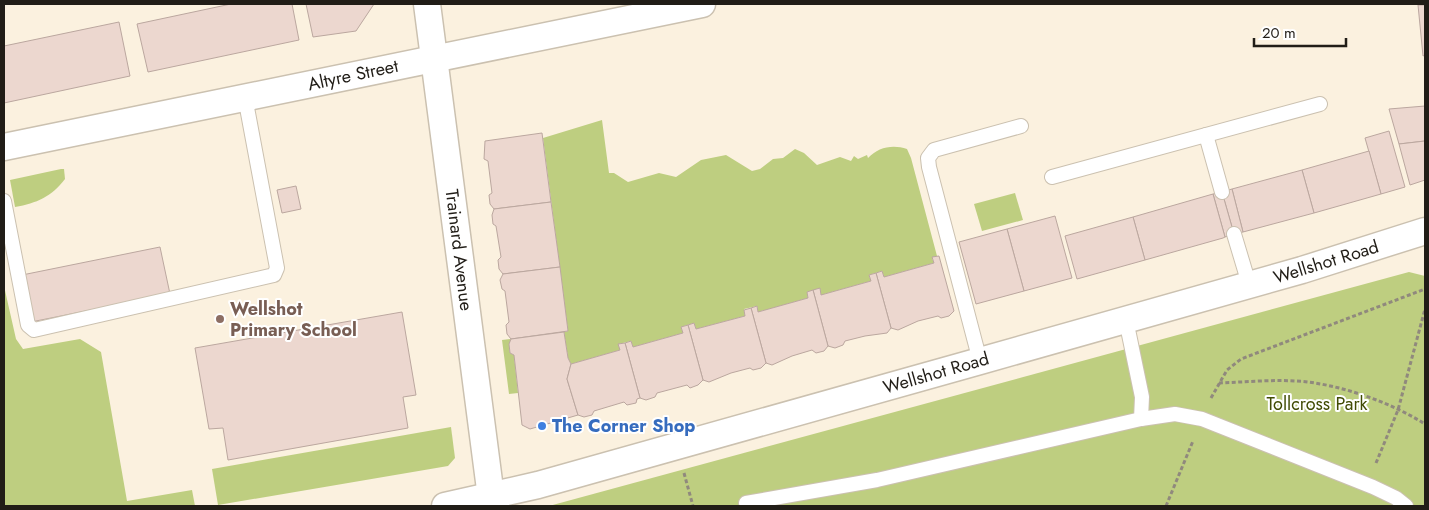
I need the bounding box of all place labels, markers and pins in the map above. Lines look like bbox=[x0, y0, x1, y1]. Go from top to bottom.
place label: Wellshot Primary School bbox=[230, 296, 357, 343]
marker: Wellshot Primary School bbox=[214, 313, 226, 325]
place label: The Corner Shop bbox=[552, 413, 695, 439]
marker: The Corner Shop bbox=[536, 420, 548, 432]

